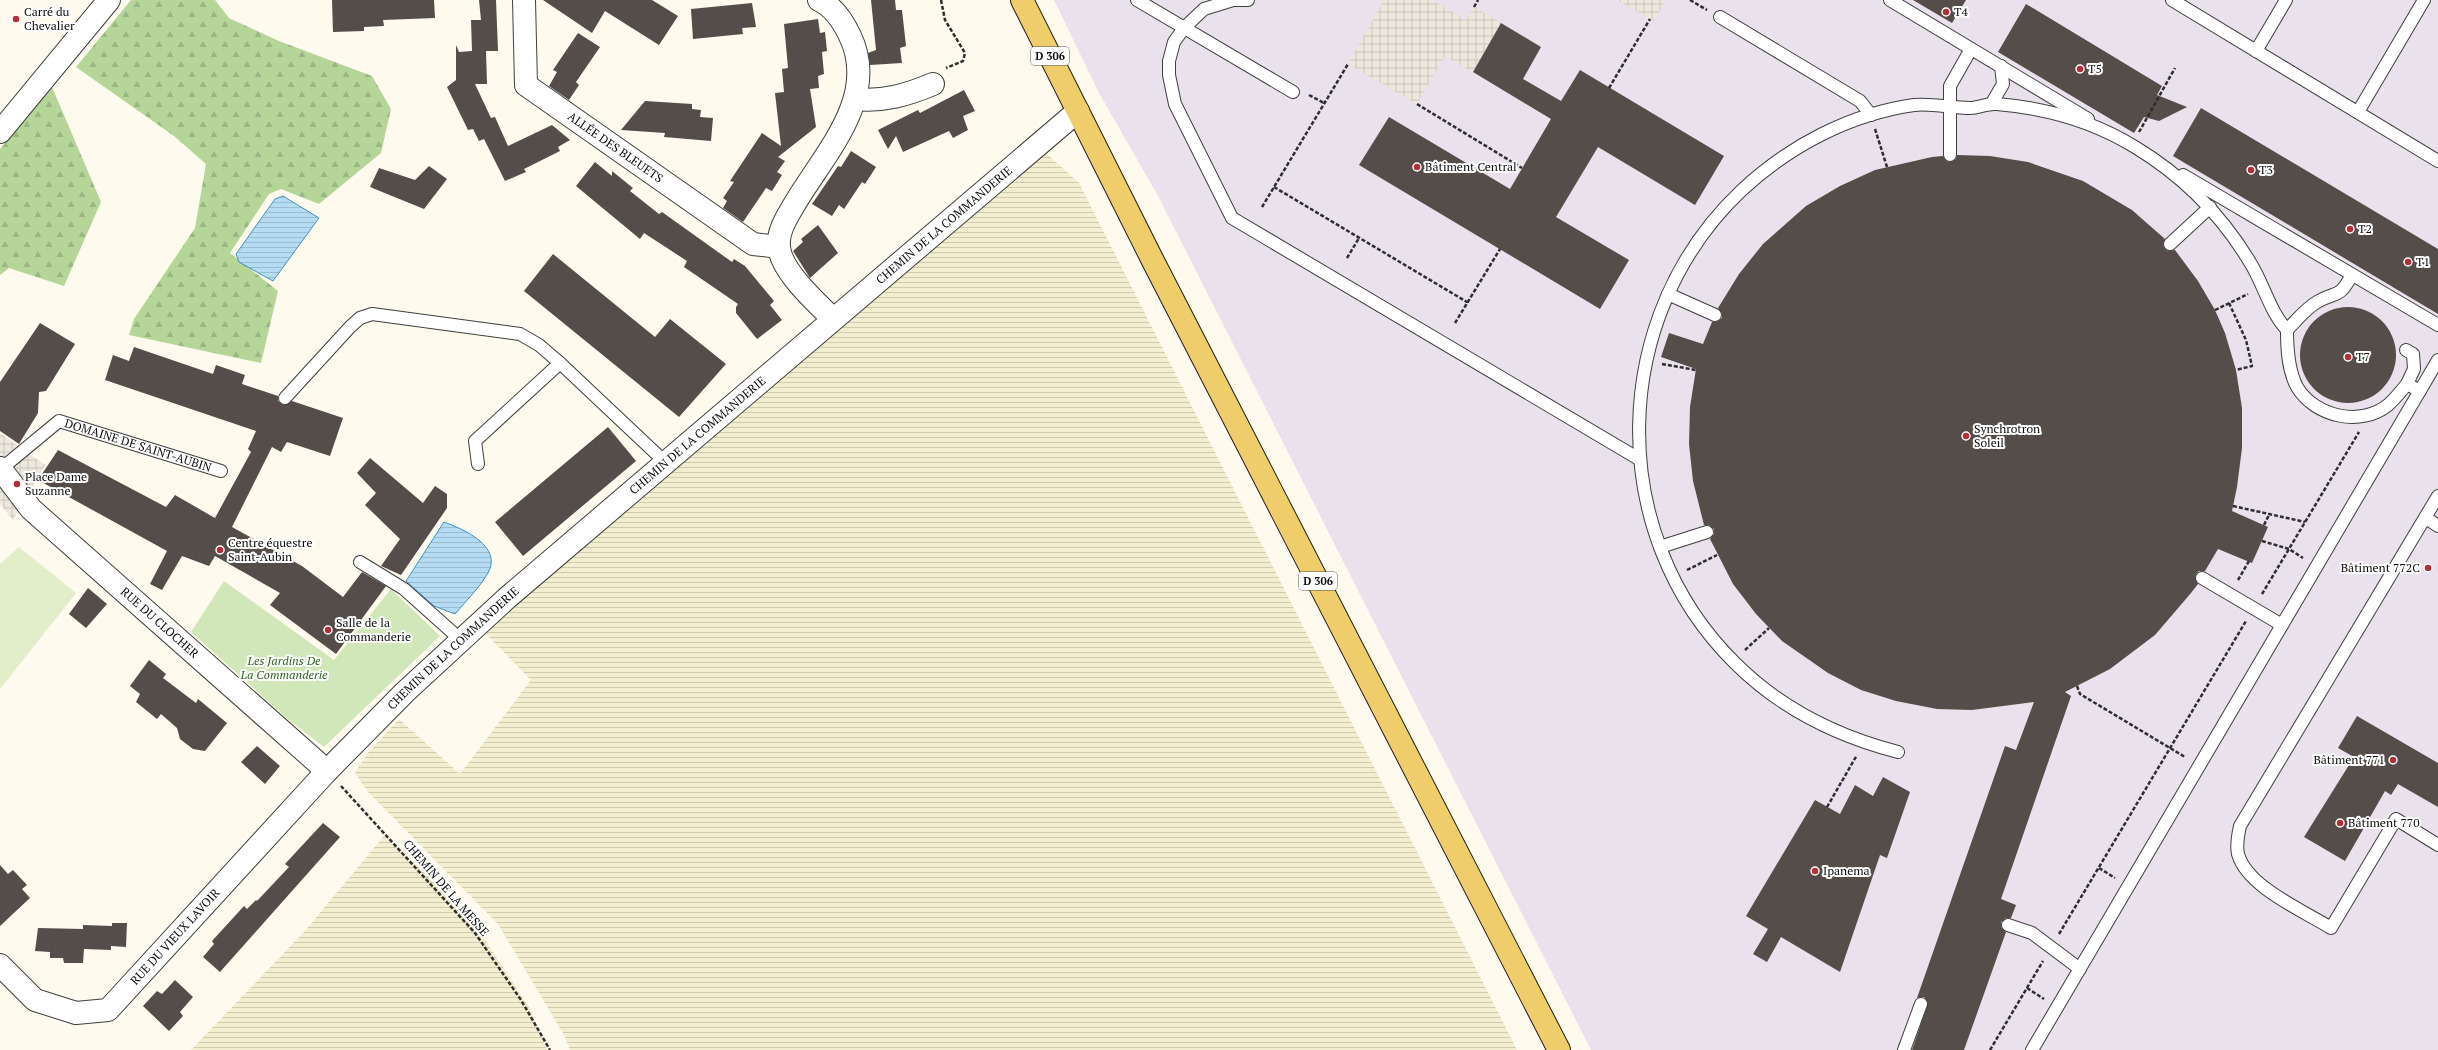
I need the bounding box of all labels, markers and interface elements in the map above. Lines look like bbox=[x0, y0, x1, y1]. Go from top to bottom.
place label: Carré du Chevalier bbox=[24, 4, 75, 33]
place label: T4 bbox=[1954, 4, 1968, 19]
marker: T4 bbox=[1941, 7, 1951, 17]
marker: Carré du Chevalier bbox=[11, 14, 21, 24]
road number: D 306 bbox=[1031, 47, 1069, 65]
place label: T5 bbox=[2088, 61, 2102, 76]
marker: T5 bbox=[2075, 64, 2085, 74]
street label: ALLÉE DES BLEUETS bbox=[565, 109, 666, 186]
place label: Bâtiment Central bbox=[1425, 159, 1517, 174]
marker: Bâtiment Central bbox=[1412, 162, 1422, 172]
place label: T3 bbox=[2259, 162, 2273, 177]
street label: CHEMIN DE LA COMMANDERIE bbox=[873, 163, 1015, 287]
marker: T3 bbox=[2246, 165, 2256, 175]
place label: T2 bbox=[2358, 221, 2372, 236]
marker: T2 bbox=[2345, 224, 2355, 234]
place label: T1 bbox=[2416, 254, 2430, 269]
marker: T1 bbox=[2403, 257, 2413, 267]
place label: T7 bbox=[2356, 349, 2370, 364]
marker: T7 bbox=[2343, 352, 2353, 362]
street label: CHEMIN DE LA COMMANDERIE bbox=[626, 373, 768, 497]
street label: DOMAINE DE SAINT-AUBIN bbox=[63, 415, 214, 475]
place label: Synchrotron Soleil bbox=[1974, 421, 2040, 450]
marker: Synchrotron Soleil bbox=[1961, 431, 1971, 441]
place label: Place Dame Suzanne bbox=[25, 469, 87, 498]
marker: Place Dame Suzanne bbox=[12, 479, 22, 489]
place label: Centre équestre Saint-Aubin bbox=[228, 535, 312, 564]
marker: Centre équestre Saint-Aubin bbox=[215, 545, 225, 555]
place label: Bâtiment 772C bbox=[2341, 560, 2420, 575]
marker: Bâtiment 772C bbox=[2423, 563, 2433, 573]
road number: D 306 bbox=[1299, 572, 1337, 590]
street label: CHEMIN DE LA COMMANDERIE bbox=[384, 583, 522, 713]
street label: RUE DU CLOCHER bbox=[118, 584, 202, 661]
place label: Salle de la Commanderie bbox=[336, 615, 411, 644]
marker: Salle de la Commanderie bbox=[323, 625, 333, 635]
park label: Les Jardins De La Commanderie bbox=[240, 653, 328, 682]
place label: Bâtiment 771 bbox=[2313, 752, 2385, 767]
marker: Bâtiment 771 bbox=[2388, 755, 2398, 765]
place label: Bâtiment 770 bbox=[2348, 815, 2420, 830]
marker: Bâtiment 770 bbox=[2335, 818, 2345, 828]
street label: CHEMIN DE LA MESSE bbox=[400, 836, 492, 939]
place label: Ipanema bbox=[1823, 863, 1870, 878]
marker: Ipanema bbox=[1810, 866, 1820, 876]
street label: RUE DU VIEUX LAVOIR bbox=[127, 885, 223, 988]

